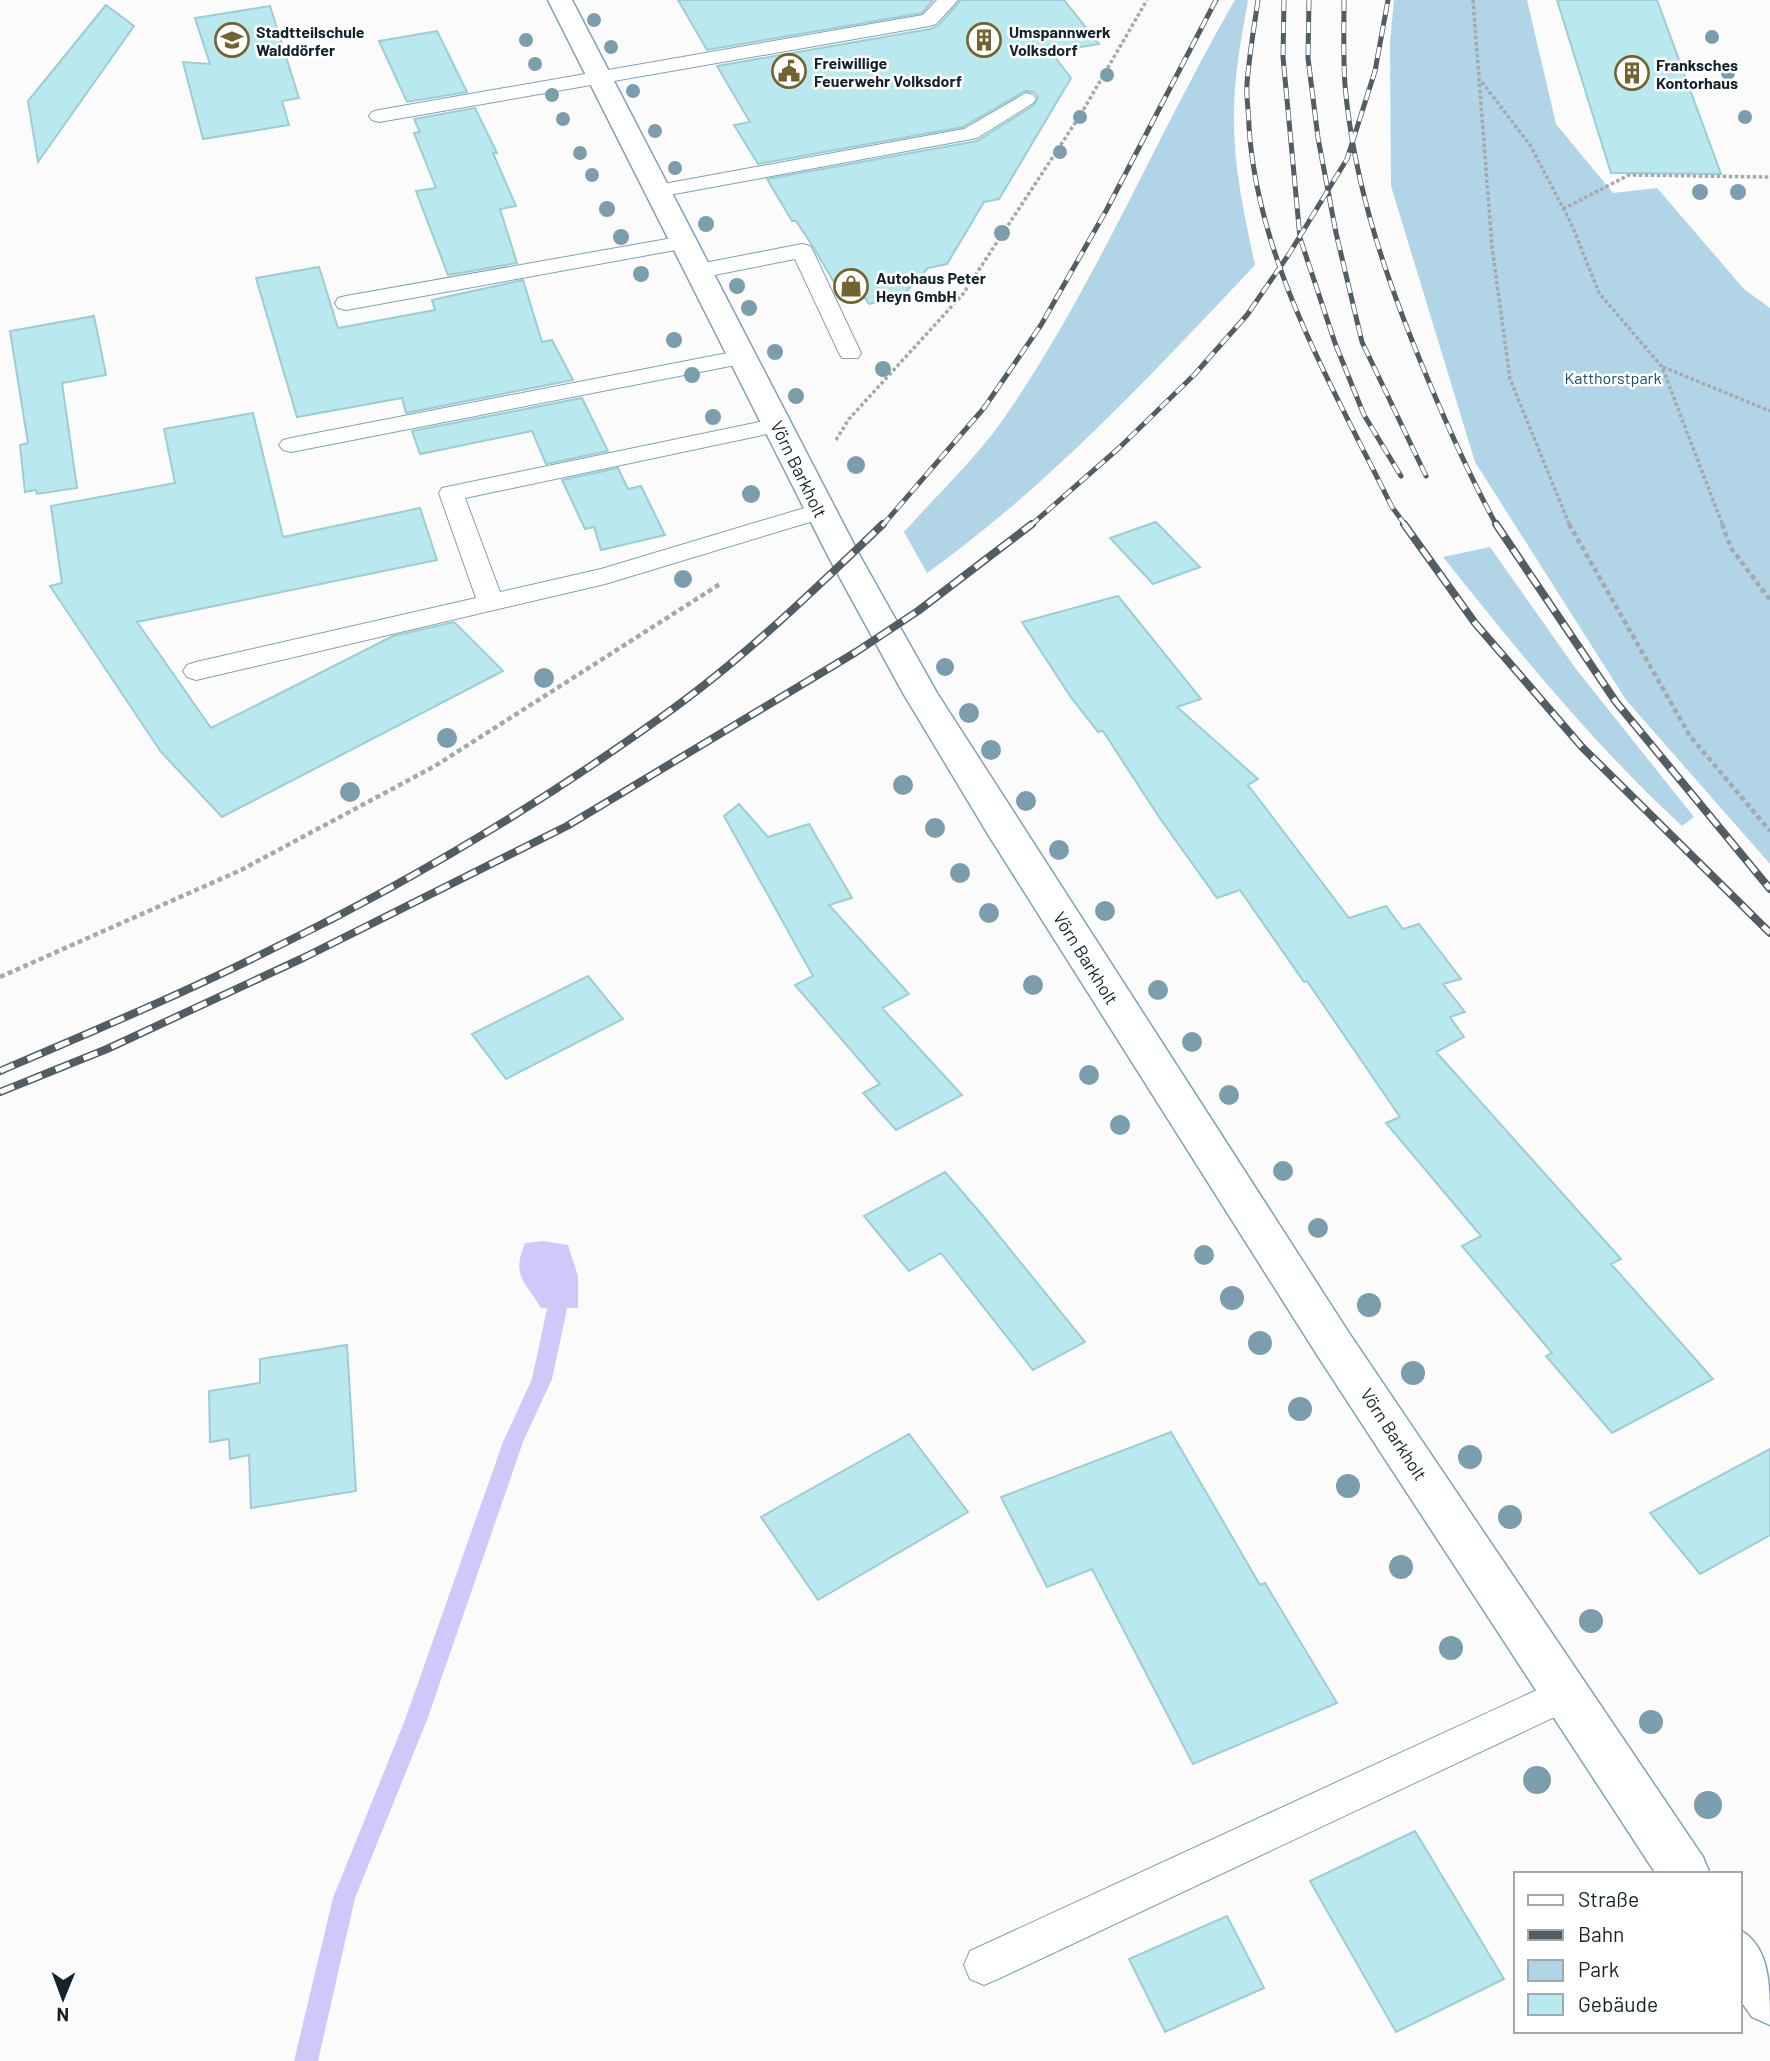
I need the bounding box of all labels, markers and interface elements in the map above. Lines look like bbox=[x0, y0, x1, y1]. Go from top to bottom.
school or university icon: Stadtteilschule Walddörfer bbox=[213, 21, 251, 59]
building icon: Umspannwerk Volksdorf bbox=[965, 21, 1003, 59]
place label: Stadtteilschule Walddörfer bbox=[256, 22, 365, 59]
place label: Umspannwerk Volksdorf bbox=[1009, 22, 1111, 59]
public building icon: Freiwillige Feuerwehr Volksdorf bbox=[770, 52, 808, 90]
place label: Freiwillige Feuerwehr Volksdorf bbox=[814, 53, 962, 90]
building icon: Franksches Kontorhaus bbox=[1613, 54, 1651, 92]
place label: Franksches Kontorhaus bbox=[1656, 55, 1738, 92]
shop icon: Autohaus Peter Heyn GmbH bbox=[832, 267, 870, 305]
place label: Autohaus Peter Heyn GmbH bbox=[876, 268, 986, 305]
park label: Katthorstpark bbox=[1565, 368, 1661, 387]
street label: Vörn Barkholt bbox=[766, 417, 832, 521]
street label: Vörn Barkholt bbox=[1049, 908, 1123, 1008]
street label: Vörn Barkholt bbox=[1356, 1384, 1432, 1484]
legend bbox=[1514, 1872, 1742, 2033]
text: Straße bbox=[1578, 1886, 1639, 1911]
text: Bahn bbox=[1578, 1921, 1624, 1946]
text: Park bbox=[1578, 1956, 1619, 1981]
north arrow bbox=[28, 1963, 98, 2033]
text: Gebäude bbox=[1578, 1991, 1658, 2016]
text: N bbox=[56, 2004, 69, 2027]

